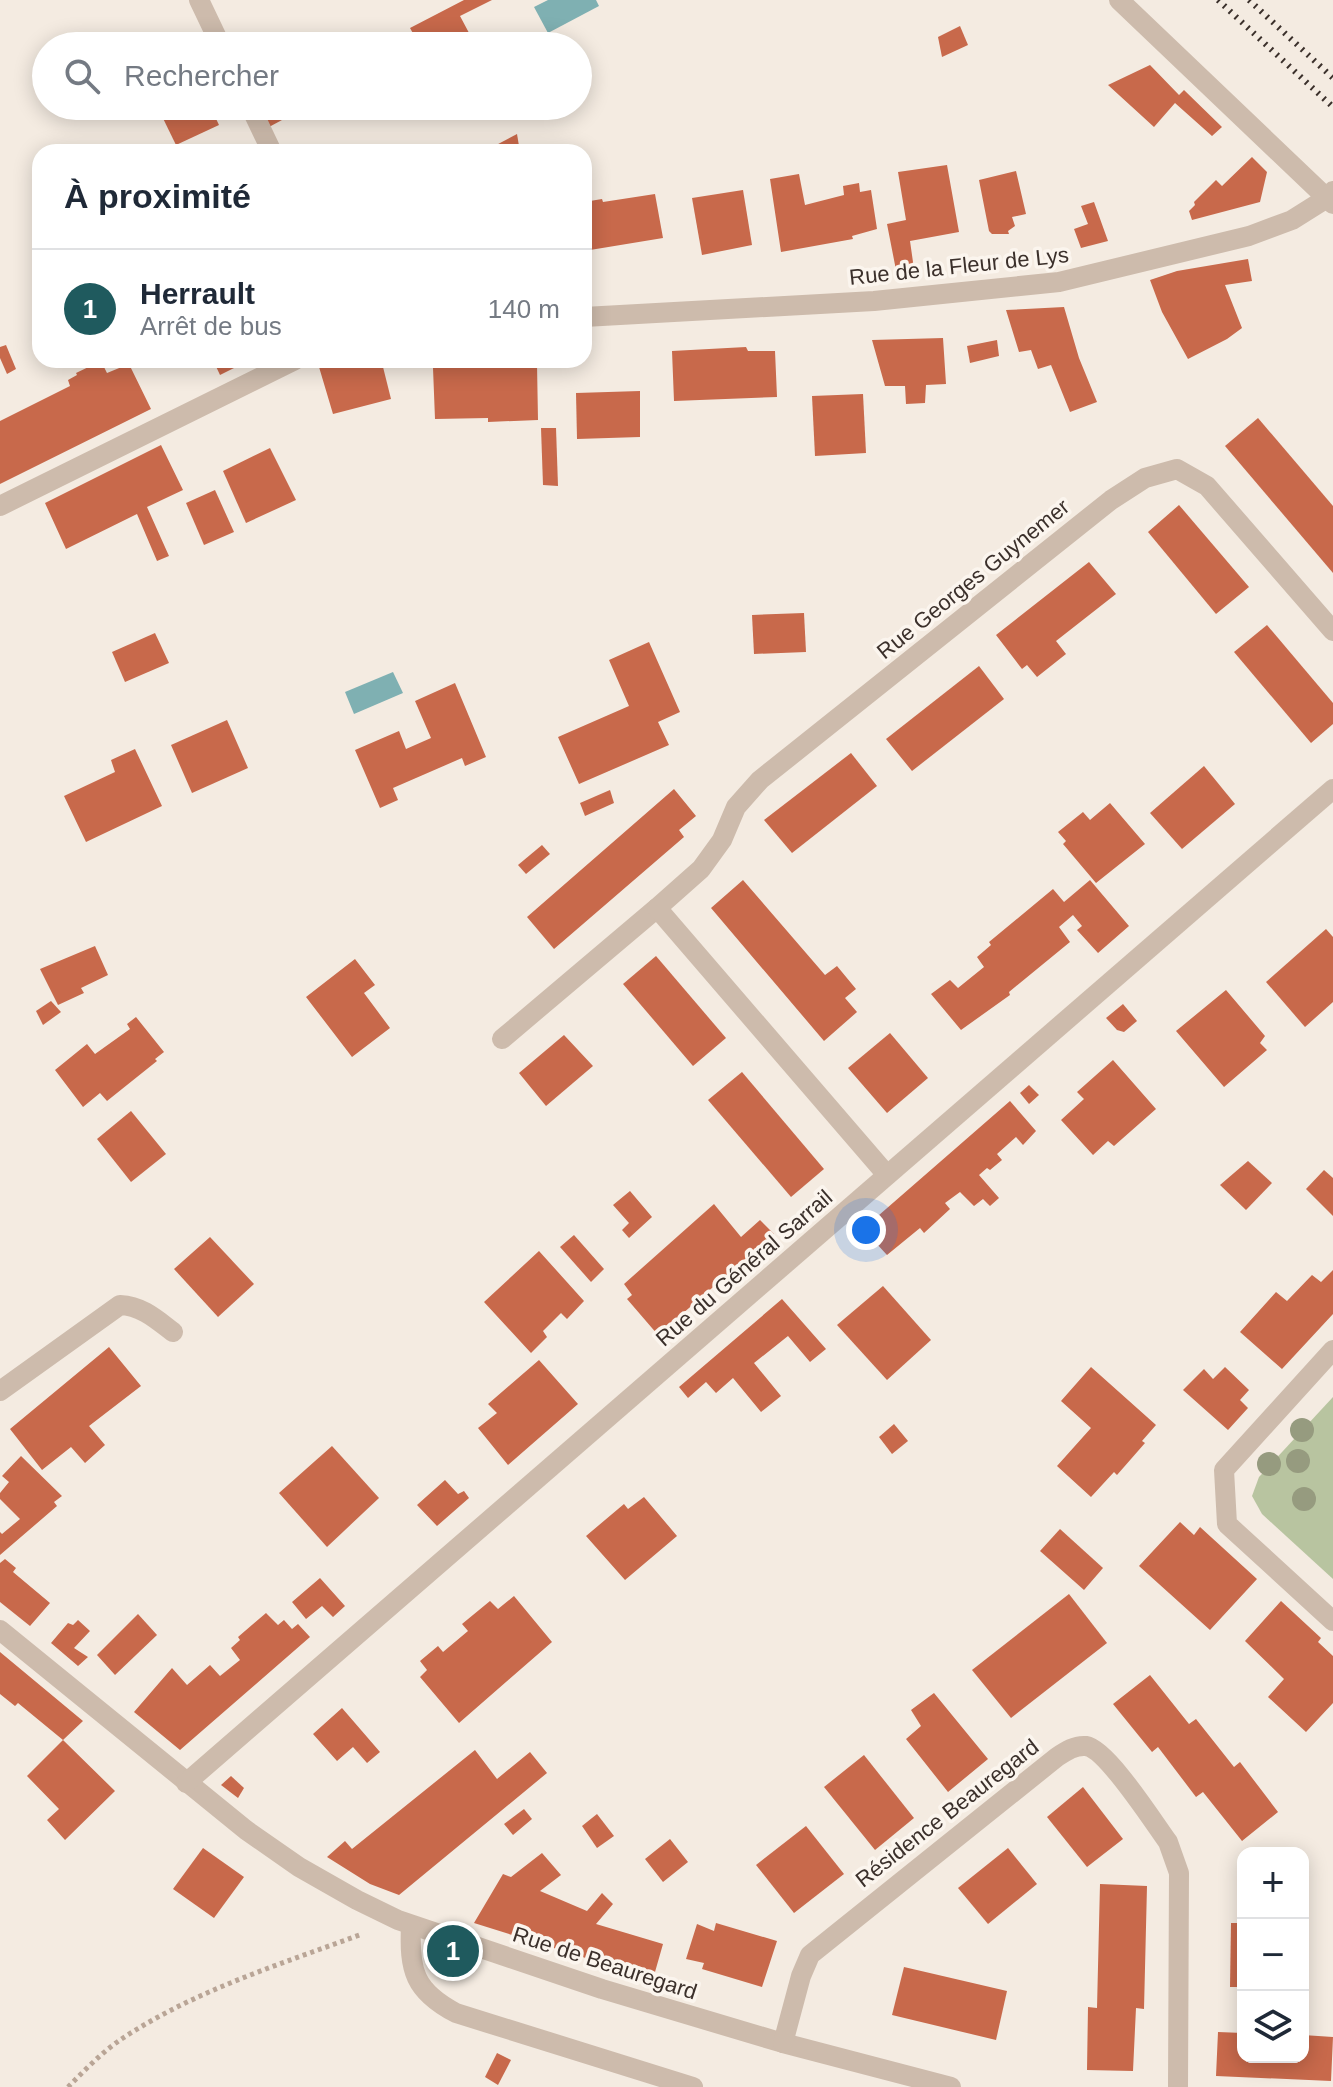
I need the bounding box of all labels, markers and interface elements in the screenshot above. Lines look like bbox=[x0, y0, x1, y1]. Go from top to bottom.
search box bbox=[32, 32, 592, 120]
icon: search bbox=[60, 54, 104, 98]
text: Rechercher bbox=[124, 59, 279, 92]
text: À proximité bbox=[64, 177, 251, 215]
street label: Rue de la Fleur de Lys bbox=[848, 242, 1070, 290]
text: Herrault bbox=[140, 277, 255, 310]
text: 1 bbox=[83, 294, 97, 324]
text: 140 m bbox=[488, 294, 560, 324]
text: Arrêt de bus bbox=[140, 311, 282, 341]
street label: Rue Georges Guynemer bbox=[872, 494, 1074, 664]
street label: Rue du Général Sarrail bbox=[651, 1185, 837, 1351]
your location bbox=[846, 1210, 886, 1250]
street label: Résidence Beauregard bbox=[851, 1734, 1043, 1892]
map controls bbox=[1237, 1847, 1309, 2063]
button: + bbox=[1237, 1847, 1309, 1919]
button: − bbox=[1237, 1919, 1309, 1991]
pin: 1 bbox=[427, 1921, 479, 1981]
street label: Rue de Beauregard bbox=[510, 1921, 700, 2005]
button: layers bbox=[1237, 1991, 1309, 2063]

